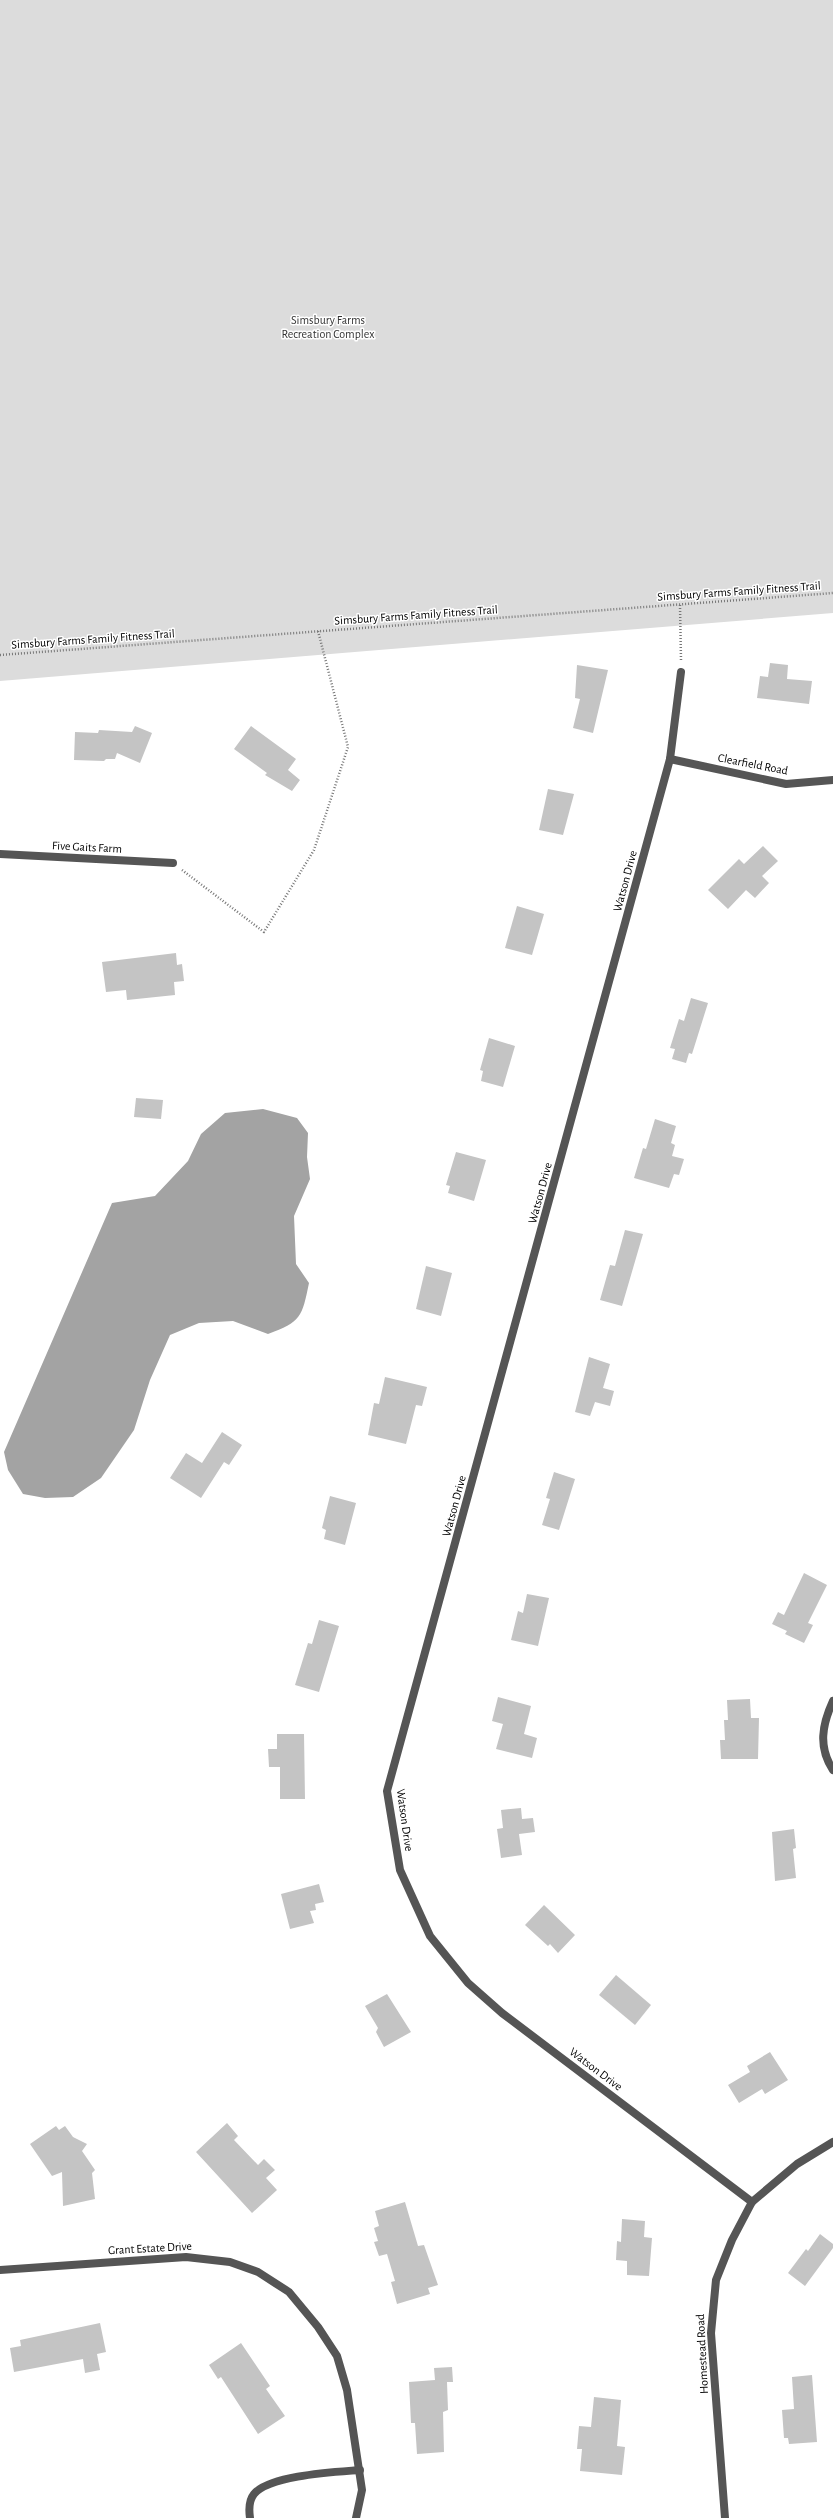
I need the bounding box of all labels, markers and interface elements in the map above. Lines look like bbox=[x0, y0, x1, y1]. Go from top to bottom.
park label: Simsbury Farms Recreation Complex bbox=[281, 314, 375, 340]
street label: Simsbury Farms Family Fitness Trail bbox=[657, 579, 821, 604]
street label: Simsbury Farms Family Fitness Trail bbox=[334, 603, 498, 628]
street label: Simsbury Farms Family Fitness Trail bbox=[11, 627, 175, 652]
street label: Clearfield Road bbox=[717, 751, 789, 777]
street label: Five Gaits Farm bbox=[52, 839, 122, 855]
street label: Watson Drive bbox=[611, 849, 639, 913]
street label: Watson Drive bbox=[526, 1161, 554, 1225]
street label: Watson Drive bbox=[440, 1474, 468, 1538]
street label: Watson Drive bbox=[395, 1788, 415, 1852]
street label: Watson Drive bbox=[567, 2045, 625, 2093]
street label: Grant Estate Drive bbox=[108, 2240, 192, 2256]
street label: Homestead Road bbox=[694, 2314, 710, 2394]

